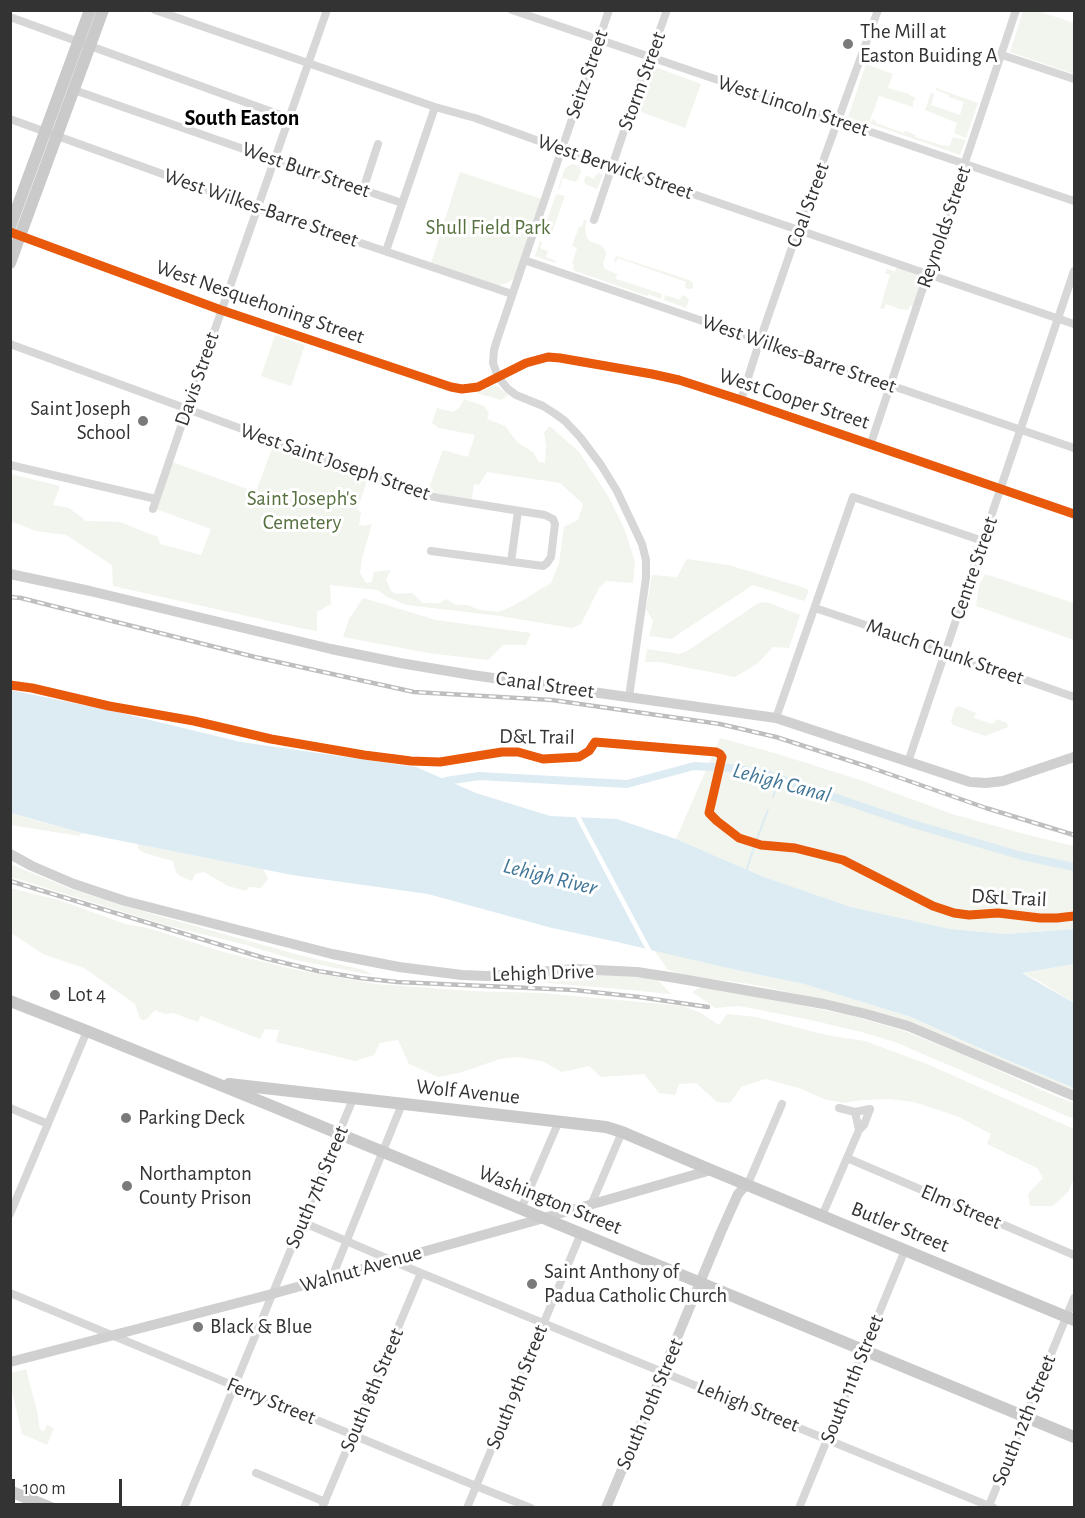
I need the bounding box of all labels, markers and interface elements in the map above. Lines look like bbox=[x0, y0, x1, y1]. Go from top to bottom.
place label: The Mill at Easton Buiding A bbox=[860, 19, 998, 69]
street label: Seitz Street bbox=[560, 26, 614, 122]
street label: Storm Street bbox=[613, 28, 671, 134]
marker: The Mill at Easton Buiding A bbox=[841, 37, 855, 51]
street label: West Lincoln Street bbox=[714, 70, 872, 142]
district label: South Easton bbox=[185, 105, 299, 131]
street label: West Berwick Street bbox=[534, 129, 696, 205]
street label: West Burr Street bbox=[239, 136, 373, 204]
street label: Coal Street bbox=[781, 159, 835, 251]
street label: West Wilkes-Barre Street bbox=[161, 163, 361, 253]
street label: Reynolds Street bbox=[911, 163, 977, 291]
park label: Shull Field Park bbox=[426, 215, 550, 241]
street label: West Nesquehoning Street bbox=[152, 254, 368, 350]
street label: West Wilkes-Barre Street bbox=[699, 309, 899, 399]
street label: Davis Street bbox=[169, 329, 225, 429]
street label: West Cooper Street bbox=[716, 363, 872, 435]
place label: Saint Joseph School bbox=[30, 396, 131, 446]
marker: Saint Joseph School bbox=[136, 414, 150, 428]
street label: West Saint Joseph Street bbox=[237, 418, 433, 506]
park label: Saint Joseph's Cemetery bbox=[247, 486, 357, 536]
street label: Centre Street bbox=[945, 513, 1003, 623]
street label: Mauch Chunk Street bbox=[863, 613, 1027, 691]
street label: Canal Street bbox=[494, 666, 596, 704]
street label: D&L Trail bbox=[499, 724, 575, 750]
water label: Lehigh Canal bbox=[730, 757, 834, 809]
water label: Lehigh River bbox=[500, 853, 600, 901]
street label: D&L Trail bbox=[970, 883, 1048, 913]
street label: Lehigh Drive bbox=[491, 959, 595, 987]
place label: Lot 4 bbox=[67, 982, 106, 1008]
marker: Lot 4 bbox=[48, 988, 62, 1002]
street label: Wolf Avenue bbox=[415, 1074, 521, 1110]
place label: Parking Deck bbox=[138, 1105, 245, 1131]
marker: Parking Deck bbox=[119, 1111, 133, 1125]
street label: South 7th Street bbox=[280, 1122, 354, 1252]
street label: Washington Street bbox=[475, 1160, 625, 1240]
place label: Northampton County Prison bbox=[139, 1161, 252, 1211]
marker: Northampton County Prison bbox=[120, 1179, 134, 1193]
street label: Elm Street bbox=[917, 1179, 1005, 1235]
street label: Butler Street bbox=[847, 1196, 953, 1258]
street label: Walnut Avenue bbox=[297, 1240, 425, 1298]
place label: Saint Anthony of Padua Catholic Church bbox=[544, 1259, 727, 1309]
marker: Saint Anthony of Padua Catholic Church bbox=[525, 1277, 539, 1291]
street label: South 11th Street bbox=[815, 1311, 889, 1447]
place label: Black & Blue bbox=[210, 1314, 312, 1340]
marker: Black & Blue bbox=[191, 1320, 205, 1334]
street label: South 9th Street bbox=[481, 1321, 553, 1453]
street label: South 8th Street bbox=[335, 1324, 409, 1456]
street label: South 10th Street bbox=[611, 1334, 689, 1474]
street label: South 12th Street bbox=[986, 1351, 1062, 1489]
street label: Ferry Street bbox=[223, 1372, 319, 1430]
street label: Lehigh Street bbox=[693, 1374, 803, 1438]
scale bar bbox=[15, 1467, 124, 1505]
text: 100 m bbox=[23, 1480, 66, 1498]

